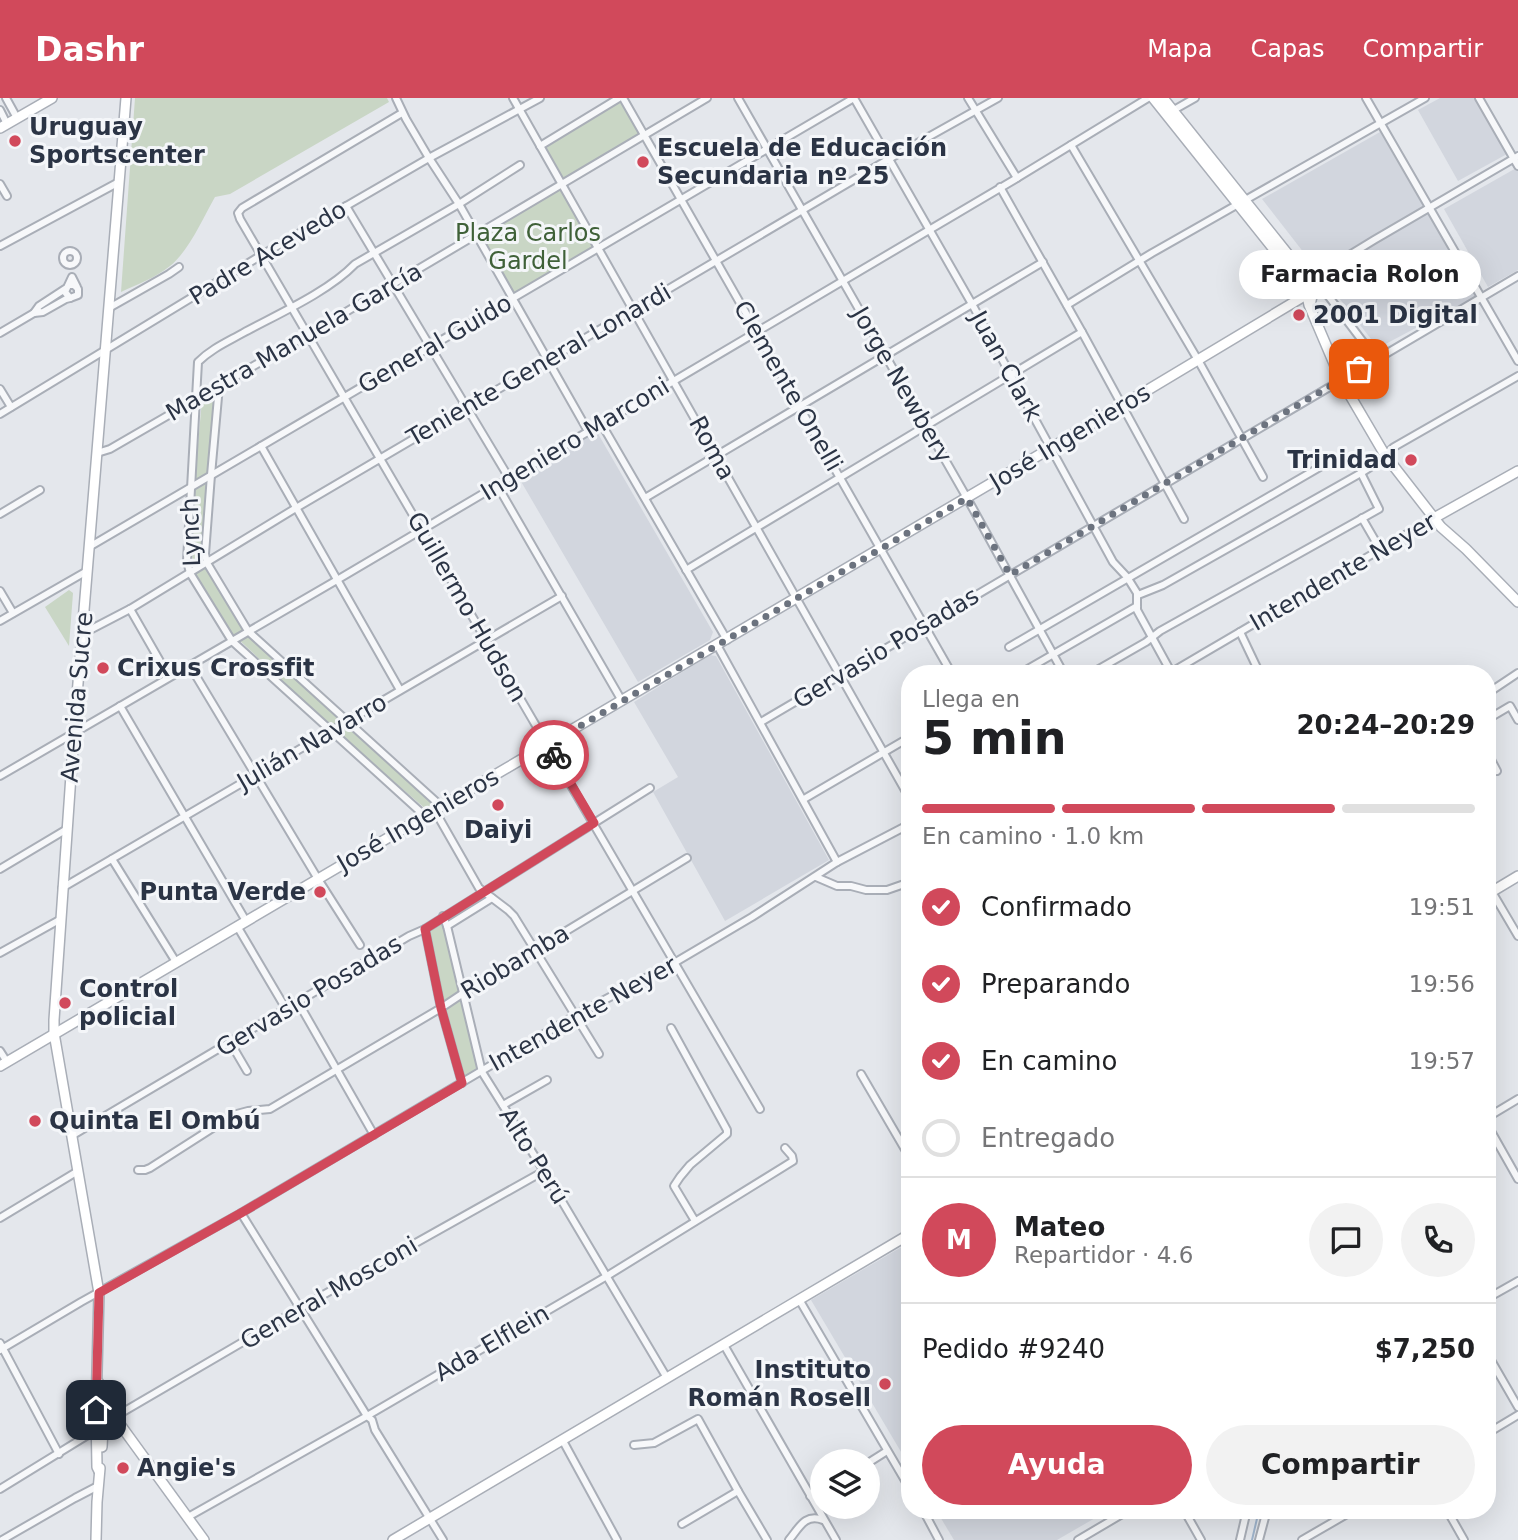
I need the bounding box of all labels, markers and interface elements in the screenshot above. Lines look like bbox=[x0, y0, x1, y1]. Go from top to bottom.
text: Dashr bbox=[35, 30, 144, 69]
text: Mapa bbox=[1147, 35, 1213, 63]
text: Capas bbox=[1251, 35, 1324, 63]
text: Compartir bbox=[1362, 35, 1483, 63]
place label: Uruguay Sportscenter bbox=[29, 113, 205, 169]
marker: Uruguay Sportscenter bbox=[7, 133, 23, 149]
place label: Escuela de Educación Secundaria nº 25 bbox=[657, 134, 947, 190]
marker: Escuela de Educación Secundaria nº 25 bbox=[635, 154, 651, 170]
street label: Padre Acevedo bbox=[185, 195, 351, 311]
park label: Plaza Carlos Gardel bbox=[455, 219, 601, 275]
callout: Farmacia Rolon bbox=[1238, 250, 1480, 299]
street label: Maestra Manuela García bbox=[161, 257, 427, 427]
text: Farmacia Rolon bbox=[1260, 261, 1460, 287]
street label: Teniente General Lonardi bbox=[401, 278, 676, 453]
street label: General Guido bbox=[353, 289, 517, 399]
street label: Clemente Onelli bbox=[728, 296, 848, 476]
street label: Jorge Newbery bbox=[845, 300, 958, 468]
place label: 2001 Digital bbox=[1313, 301, 1478, 329]
street label: Juan Clark bbox=[963, 304, 1048, 426]
marker: 2001 Digital bbox=[1291, 307, 1307, 323]
pin bbox=[1329, 339, 1389, 399]
icon: bag bbox=[1340, 350, 1378, 388]
street label: Ingeniero Marconi bbox=[476, 372, 674, 506]
street label: José Ingenieros bbox=[983, 378, 1155, 497]
street label: Roma bbox=[683, 411, 741, 485]
place label: Trinidad bbox=[1287, 446, 1397, 474]
marker: Trinidad bbox=[1403, 452, 1419, 468]
street label: Lynch bbox=[176, 497, 206, 567]
street label: Guillermo Hudson bbox=[401, 507, 533, 707]
street label: Intendente Neyer bbox=[1245, 507, 1441, 637]
street label: Gervasio Posadas bbox=[788, 582, 984, 714]
street label: Avenida Sucre bbox=[56, 611, 98, 783]
place label: Crixus Crossfit bbox=[117, 654, 315, 682]
marker: Crixus Crossfit bbox=[95, 660, 111, 676]
text: Llega en bbox=[922, 686, 1020, 712]
street label: Julián Navarro bbox=[230, 688, 392, 797]
text: 20:24–20:29 bbox=[1296, 710, 1475, 740]
text: 5 min bbox=[922, 711, 1066, 765]
courier bbox=[519, 720, 589, 790]
icon: bike bbox=[535, 736, 573, 774]
street label: José Ingenieros bbox=[330, 762, 504, 879]
marker: Daiyi bbox=[490, 797, 506, 813]
place label: Daiyi bbox=[464, 816, 532, 844]
text: En camino · 1.0 km bbox=[922, 823, 1144, 849]
place label: Punta Verde bbox=[139, 878, 306, 906]
marker: Punta Verde bbox=[312, 884, 328, 900]
icon: check bbox=[922, 888, 960, 926]
text: Confirmado bbox=[981, 892, 1132, 922]
text: 19:51 bbox=[1409, 894, 1475, 920]
street label: Riobamba bbox=[456, 919, 574, 1005]
street label: Gervasio Posadas bbox=[211, 930, 407, 1062]
street label: Intendente Neyer bbox=[484, 951, 682, 1077]
icon: check bbox=[922, 965, 960, 1003]
text: Preparando bbox=[981, 969, 1130, 999]
text: 19:56 bbox=[1409, 971, 1475, 997]
place label: Control policial bbox=[79, 975, 178, 1031]
marker: Control policial bbox=[57, 995, 73, 1011]
icon: check bbox=[922, 1042, 960, 1080]
text: En camino bbox=[981, 1046, 1117, 1076]
text: 19:57 bbox=[1409, 1048, 1475, 1074]
street label: Alto Perú bbox=[493, 1103, 575, 1209]
place label: Quinta El Ombú bbox=[49, 1107, 260, 1135]
marker: Quinta El Ombú bbox=[27, 1113, 43, 1129]
text: Entregado bbox=[981, 1123, 1115, 1153]
button: chat bbox=[1309, 1203, 1383, 1277]
button: phone bbox=[1401, 1203, 1475, 1277]
text: Mateo bbox=[1014, 1212, 1105, 1242]
text: M bbox=[946, 1225, 972, 1255]
street label: General Mosconi bbox=[235, 1231, 423, 1355]
text: Repartidor · 4.6 bbox=[1014, 1242, 1193, 1268]
street label: Ada Elflein bbox=[430, 1299, 554, 1387]
text: Pedido #9240 bbox=[922, 1334, 1105, 1364]
text: $7,250 bbox=[1375, 1334, 1475, 1364]
place label: Instituto Román Rosell bbox=[687, 1356, 871, 1412]
marker: Instituto Román Rosell bbox=[877, 1376, 893, 1392]
pin bbox=[66, 1380, 126, 1440]
icon: home bbox=[77, 1391, 115, 1429]
button: Ayuda bbox=[922, 1425, 1192, 1505]
button: Compartir bbox=[1206, 1425, 1475, 1505]
map controls bbox=[810, 1449, 880, 1519]
button: layers bbox=[810, 1449, 880, 1519]
place label: Angie's bbox=[137, 1454, 236, 1482]
marker: Angie's bbox=[115, 1460, 131, 1476]

